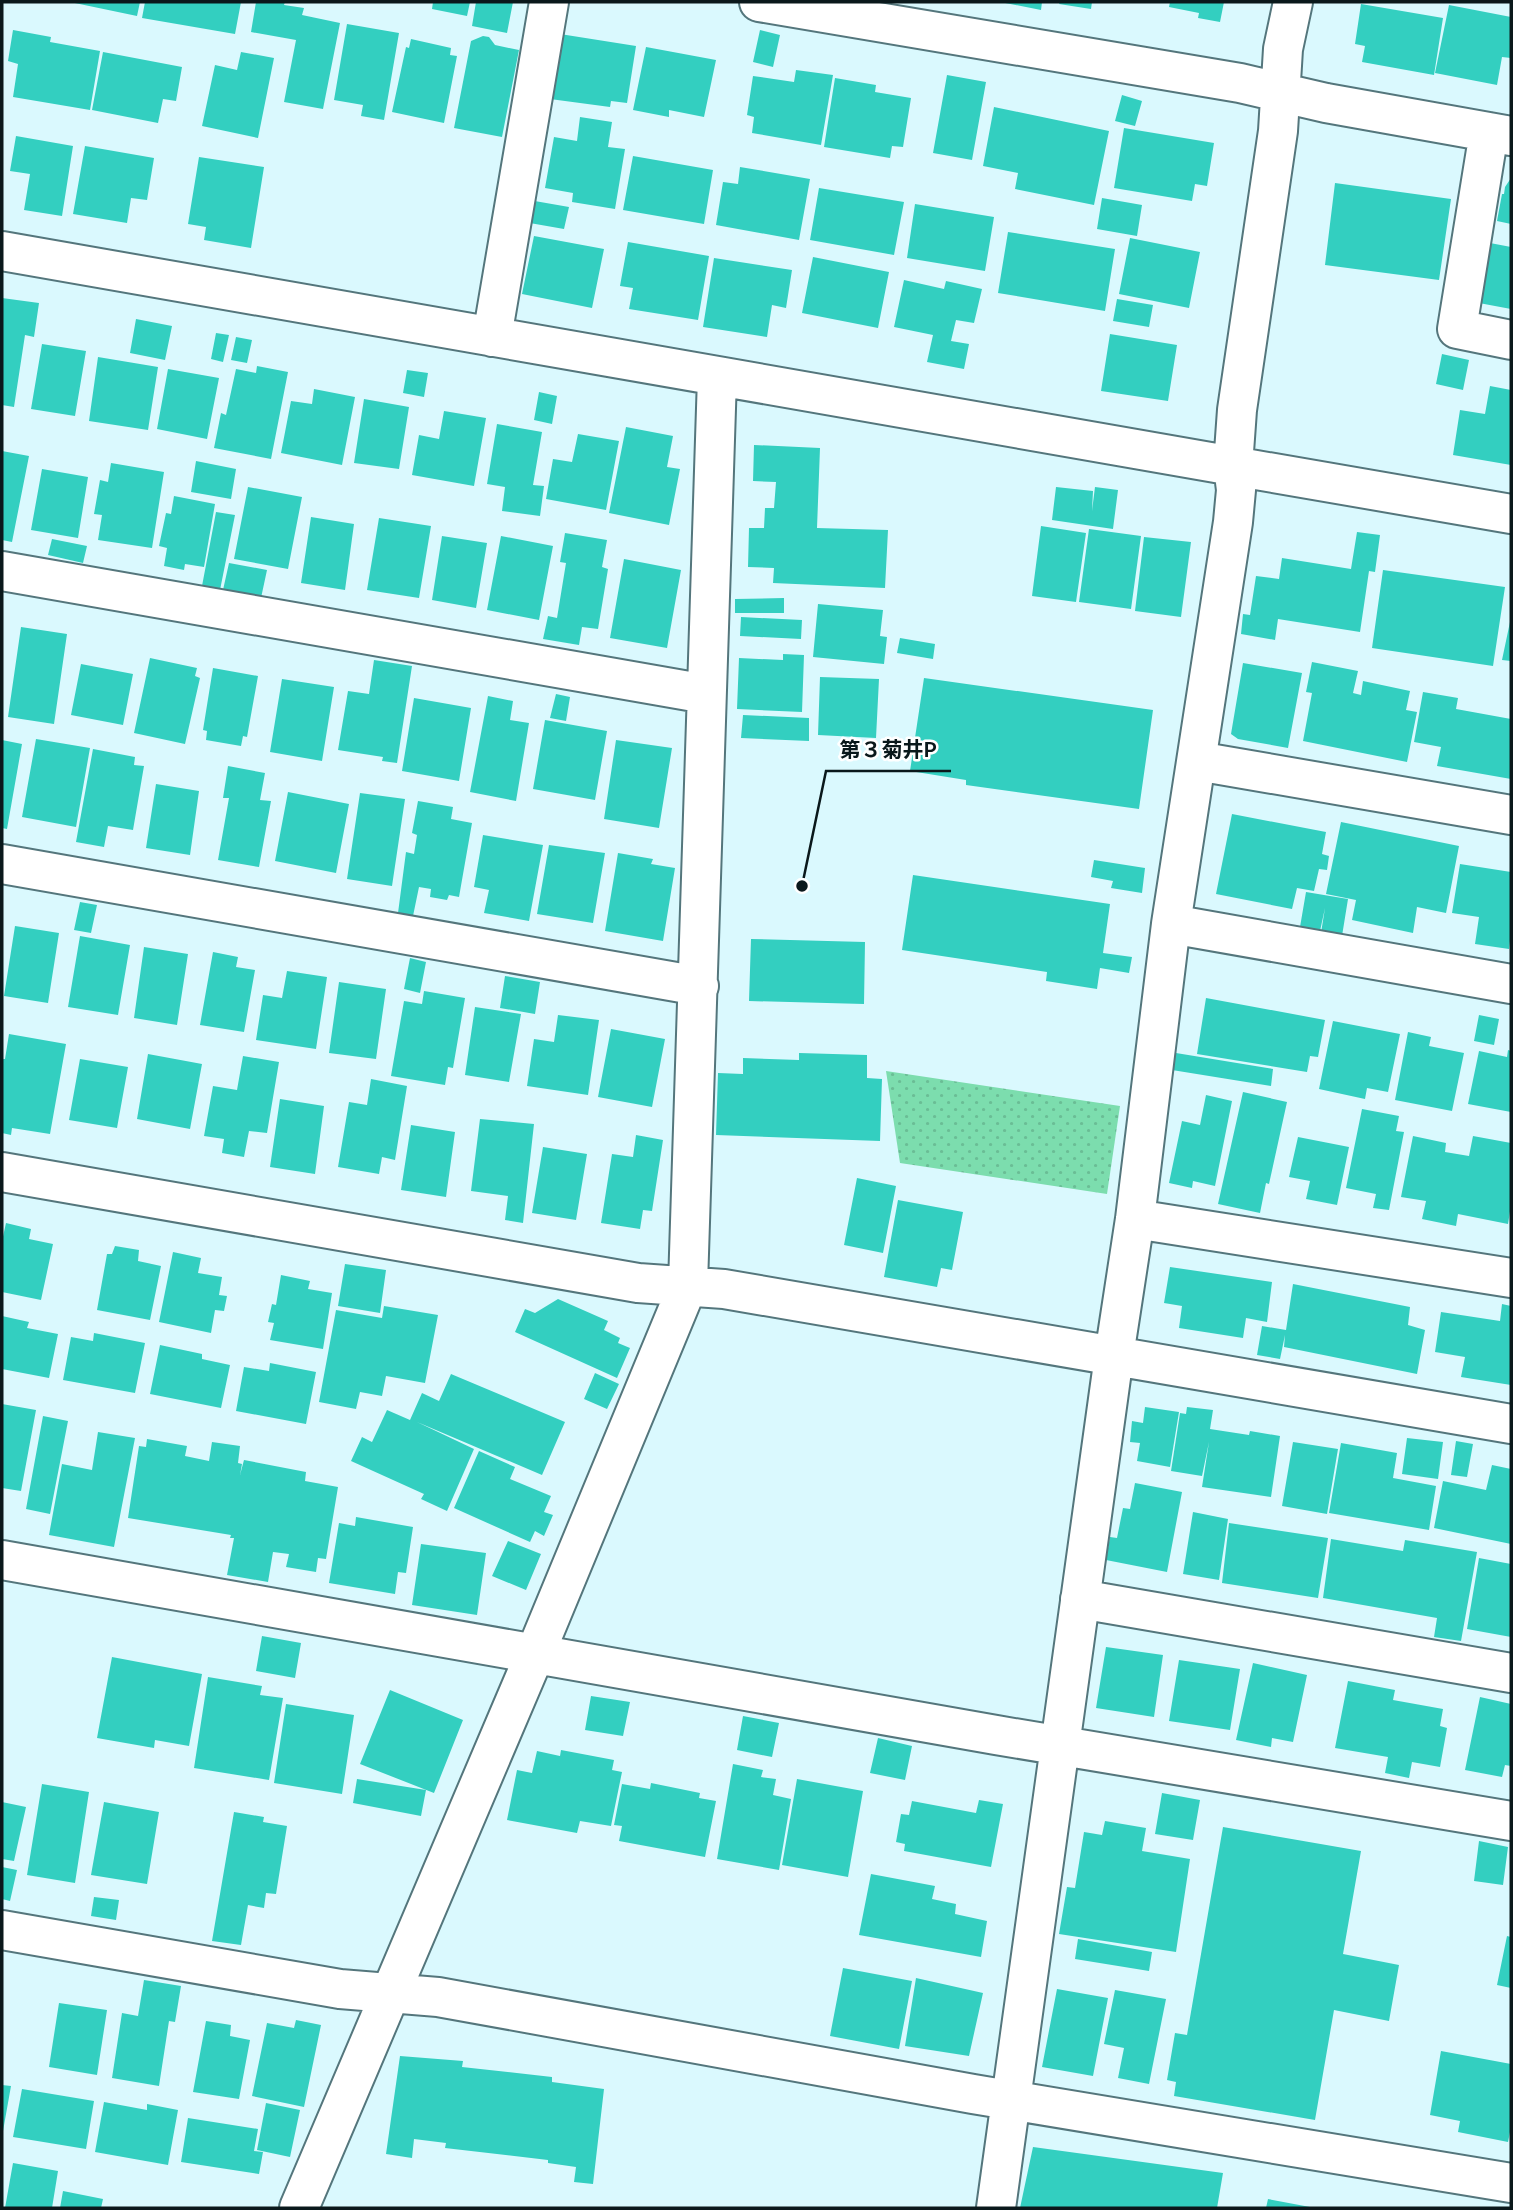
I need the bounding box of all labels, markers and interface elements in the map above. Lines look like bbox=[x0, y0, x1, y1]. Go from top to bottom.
callout: 第３菊井P bbox=[826, 729, 951, 771]
text: 第３菊井P bbox=[840, 736, 937, 761]

